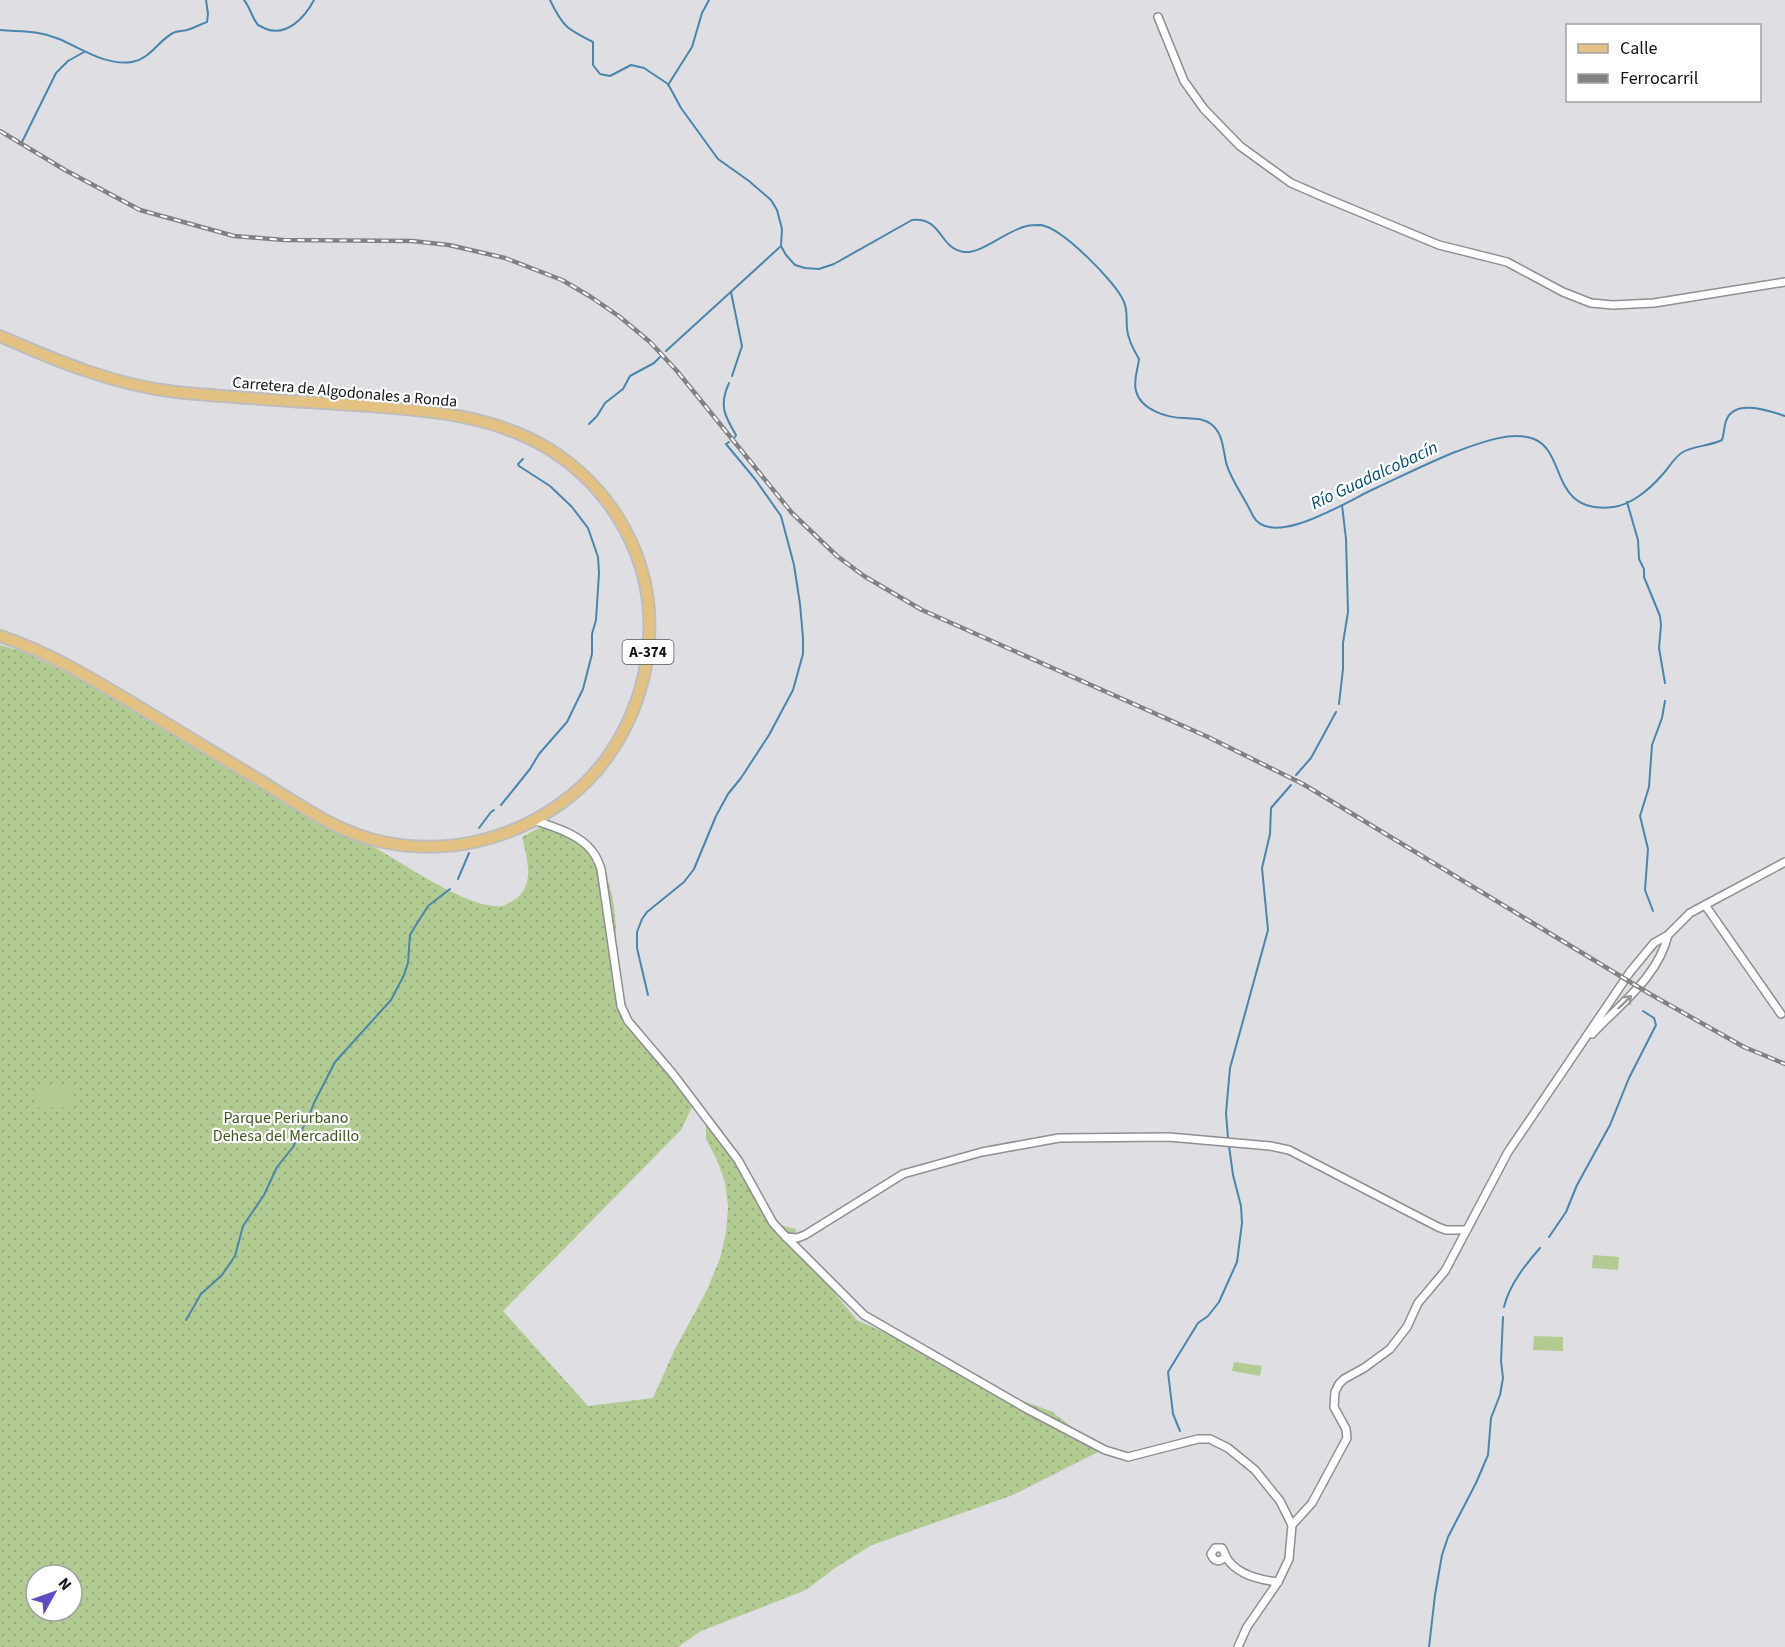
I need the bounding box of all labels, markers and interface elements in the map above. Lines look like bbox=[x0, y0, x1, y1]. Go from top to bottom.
legend bbox=[1566, 24, 1761, 102]
text: Calle bbox=[1620, 36, 1658, 61]
text: Ferrocarril bbox=[1620, 66, 1698, 91]
street label: Carretera de Algodonales a Ronda bbox=[232, 371, 458, 413]
water label: Río Guadalcobacín bbox=[1306, 435, 1442, 516]
road number: A-374 bbox=[622, 640, 674, 664]
one-way arrow bbox=[1617, 995, 1632, 1010]
park label: Parque Periurbano Dehesa del Mercadillo bbox=[213, 1107, 359, 1147]
north arrow bbox=[24, 1563, 84, 1623]
text: N bbox=[53, 1573, 77, 1595]

